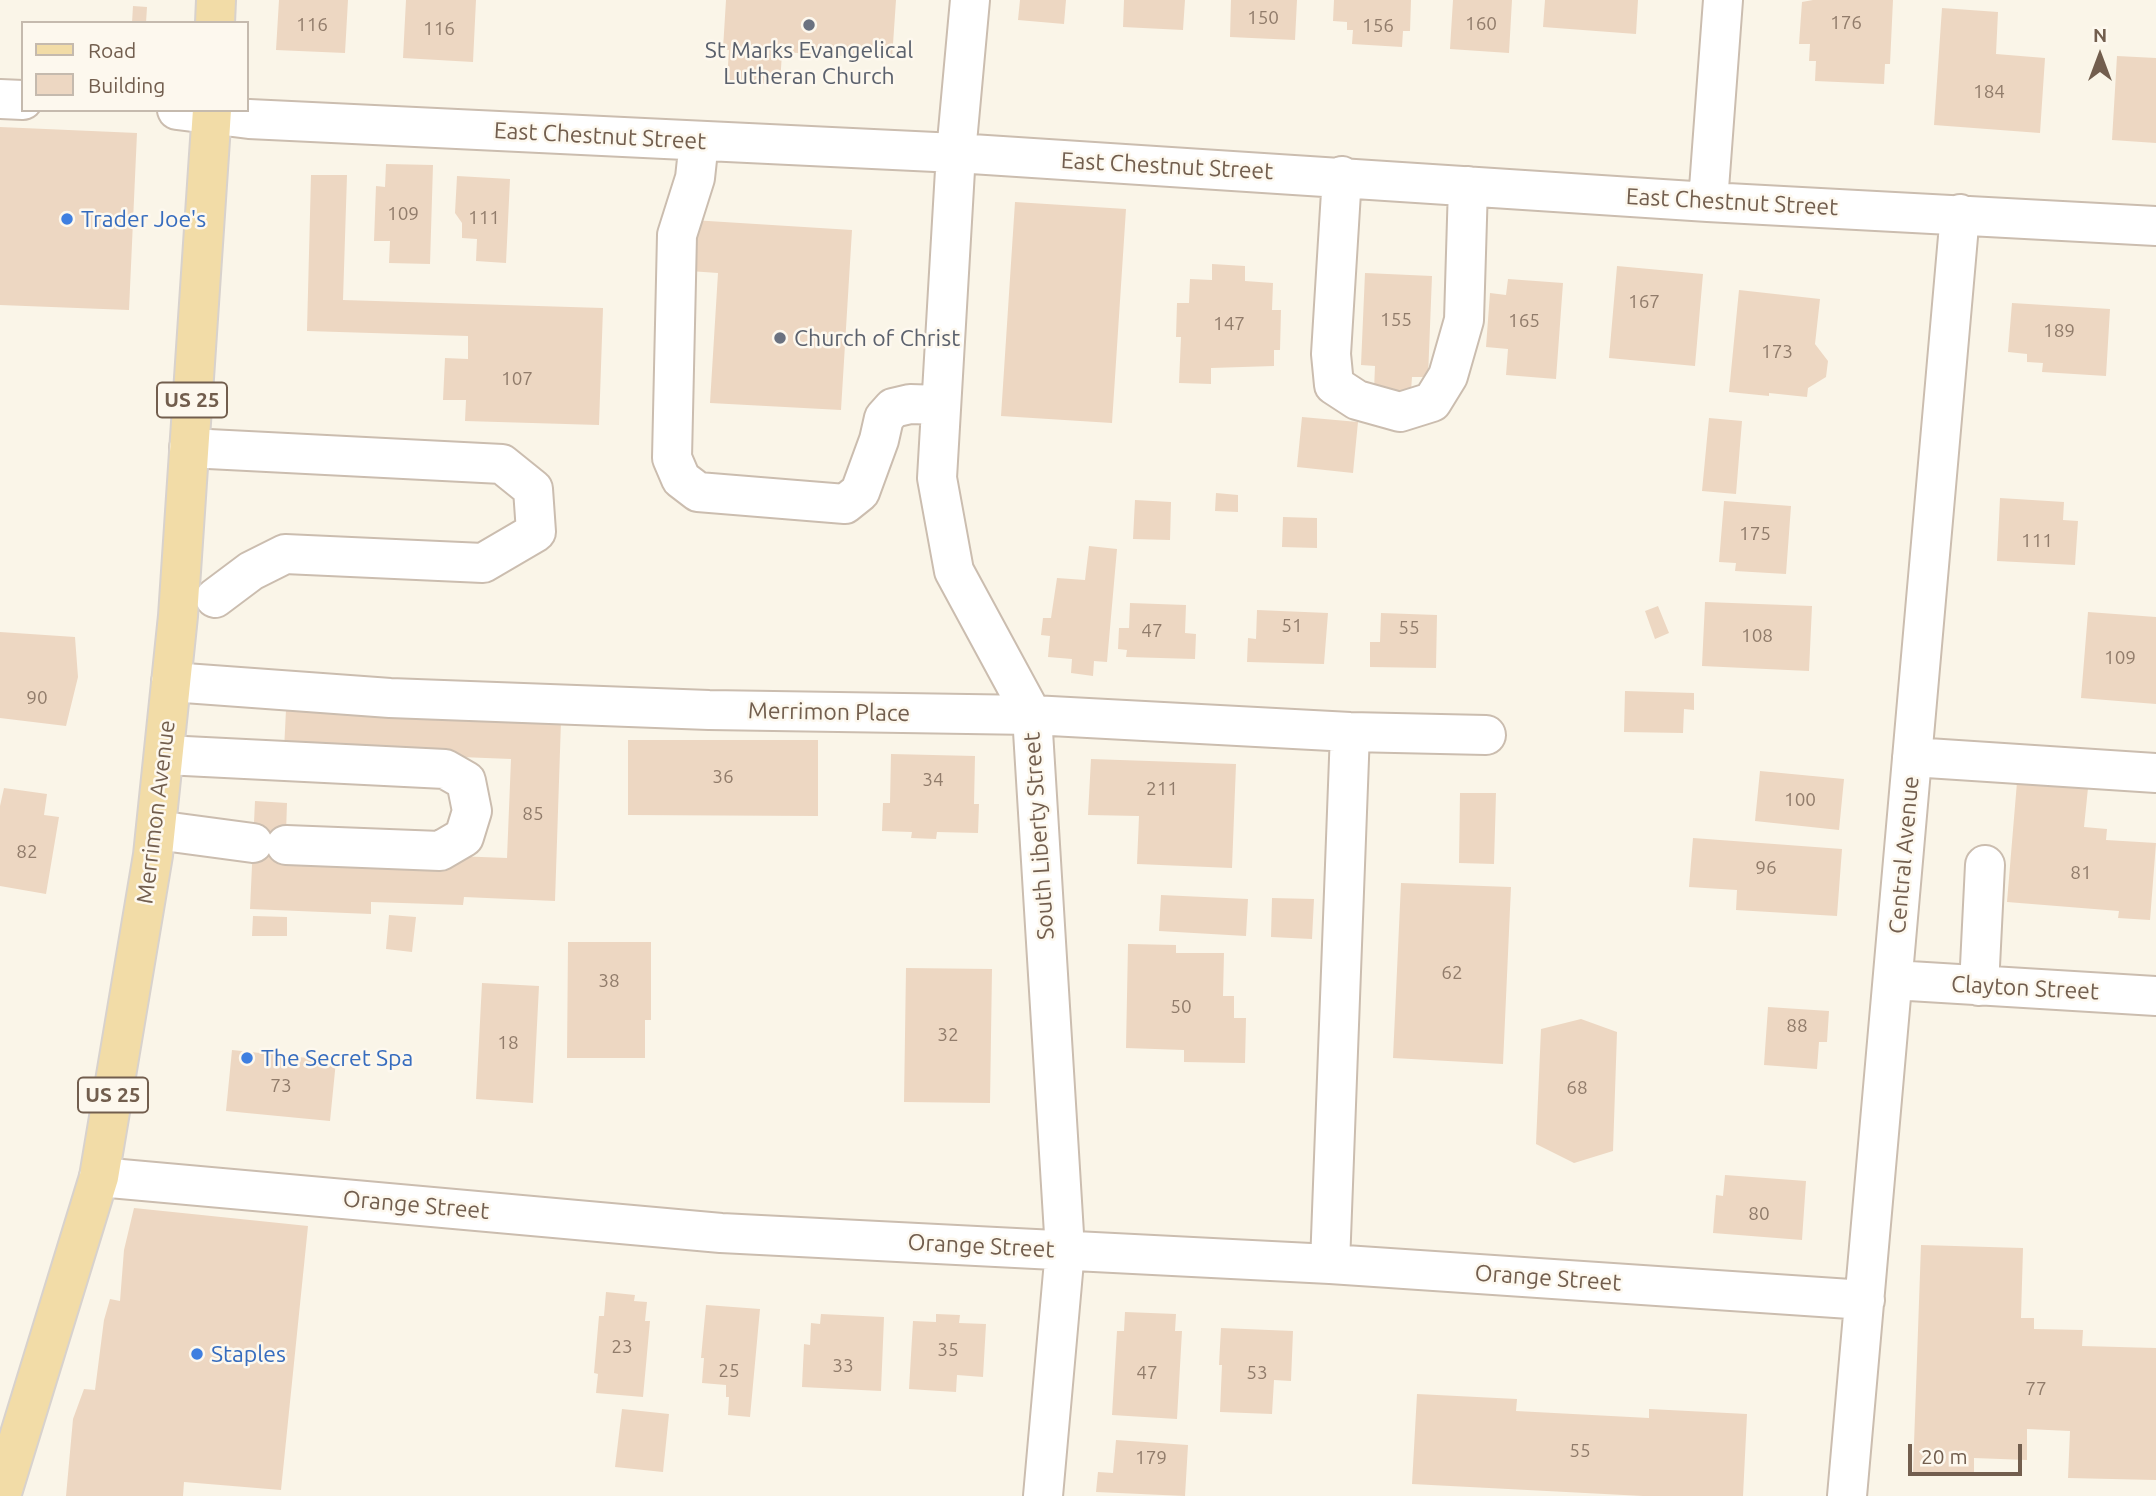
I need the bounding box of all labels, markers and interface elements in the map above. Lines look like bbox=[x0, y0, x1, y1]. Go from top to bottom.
house number: 150 bbox=[1247, 7, 1279, 29]
house number: 176 bbox=[1830, 12, 1862, 34]
house number: 160 bbox=[1465, 13, 1497, 35]
house number: 116 bbox=[296, 14, 328, 36]
house number: 156 bbox=[1362, 15, 1394, 37]
marker: St Marks Evangelical Lutheran Church bbox=[801, 17, 817, 33]
house number: 116 bbox=[423, 18, 455, 40]
legend bbox=[21, 21, 248, 112]
north arrow bbox=[2065, 21, 2135, 91]
text: N bbox=[2093, 24, 2107, 46]
place label: St Marks Evangelical Lutheran Church bbox=[705, 36, 913, 90]
text: Road bbox=[88, 38, 136, 62]
text: Building bbox=[88, 73, 165, 97]
house number: 184 bbox=[1973, 81, 2005, 103]
street label: East Chestnut Street bbox=[493, 117, 707, 155]
street label: East Chestnut Street bbox=[1060, 147, 1274, 185]
street label: East Chestnut Street bbox=[1625, 183, 1839, 221]
house number: 109 bbox=[387, 203, 419, 225]
place label: Trader Joe's bbox=[81, 205, 206, 233]
house number: 111 bbox=[468, 207, 500, 229]
marker: Trader Joe's bbox=[59, 211, 75, 227]
house number: 167 bbox=[1628, 291, 1660, 313]
house number: 155 bbox=[1380, 309, 1412, 331]
house number: 165 bbox=[1508, 310, 1540, 332]
house number: 147 bbox=[1213, 313, 1245, 335]
house number: 189 bbox=[2043, 320, 2075, 342]
place label: Church of Christ bbox=[794, 324, 960, 352]
marker: Church of Christ bbox=[772, 330, 788, 346]
house number: 173 bbox=[1761, 341, 1793, 363]
house number: 107 bbox=[501, 368, 533, 390]
road number: US 25 bbox=[157, 382, 227, 418]
house number: 175 bbox=[1739, 523, 1771, 545]
house number: 111 bbox=[2021, 530, 2053, 552]
house number: 51 bbox=[1281, 615, 1303, 637]
house number: 55 bbox=[1398, 617, 1420, 639]
house number: 47 bbox=[1141, 620, 1163, 642]
house number: 108 bbox=[1741, 625, 1773, 647]
house number: 109 bbox=[2104, 647, 2136, 669]
house number: 90 bbox=[26, 687, 48, 709]
street label: Merrimon Place bbox=[748, 697, 910, 727]
street label: Merrimon Avenue bbox=[131, 719, 181, 905]
street label: South Liberty Street bbox=[1018, 731, 1060, 941]
house number: 36 bbox=[712, 766, 734, 788]
house number: 34 bbox=[922, 769, 944, 791]
street label: Central Avenue bbox=[1883, 775, 1925, 935]
house number: 211 bbox=[1146, 778, 1178, 800]
house number: 100 bbox=[1784, 789, 1816, 811]
house number: 85 bbox=[522, 803, 544, 825]
house number: 82 bbox=[16, 841, 38, 863]
house number: 96 bbox=[1755, 857, 1777, 879]
house number: 81 bbox=[2070, 862, 2092, 884]
house number: 62 bbox=[1441, 962, 1463, 984]
house number: 38 bbox=[598, 970, 620, 992]
street label: Clayton Street bbox=[1950, 970, 2100, 1006]
house number: 50 bbox=[1170, 996, 1192, 1018]
house number: 88 bbox=[1786, 1015, 1808, 1037]
house number: 32 bbox=[937, 1024, 959, 1046]
house number: 18 bbox=[497, 1032, 519, 1054]
place label: The Secret Spa bbox=[261, 1044, 413, 1072]
marker: The Secret Spa bbox=[239, 1050, 255, 1066]
house number: 73 bbox=[270, 1075, 292, 1097]
house number: 68 bbox=[1566, 1077, 1588, 1099]
road number: US 25 bbox=[78, 1078, 148, 1112]
street label: Orange Street bbox=[342, 1185, 490, 1225]
house number: 80 bbox=[1748, 1203, 1770, 1225]
street label: Orange Street bbox=[907, 1228, 1055, 1264]
street label: Orange Street bbox=[1474, 1259, 1622, 1297]
house number: 23 bbox=[611, 1336, 633, 1358]
house number: 35 bbox=[937, 1339, 959, 1361]
place label: Staples bbox=[211, 1340, 286, 1368]
marker: Staples bbox=[189, 1346, 205, 1362]
house number: 33 bbox=[832, 1355, 854, 1377]
house number: 25 bbox=[718, 1360, 740, 1382]
house number: 47 bbox=[1136, 1362, 1158, 1384]
house number: 53 bbox=[1246, 1362, 1268, 1384]
house number: 77 bbox=[2025, 1378, 2047, 1400]
scale bar bbox=[1911, 1430, 2025, 1474]
house number: 55 bbox=[1569, 1440, 1591, 1462]
text: 20 m bbox=[1921, 1444, 1968, 1468]
house number: 179 bbox=[1135, 1447, 1167, 1469]

